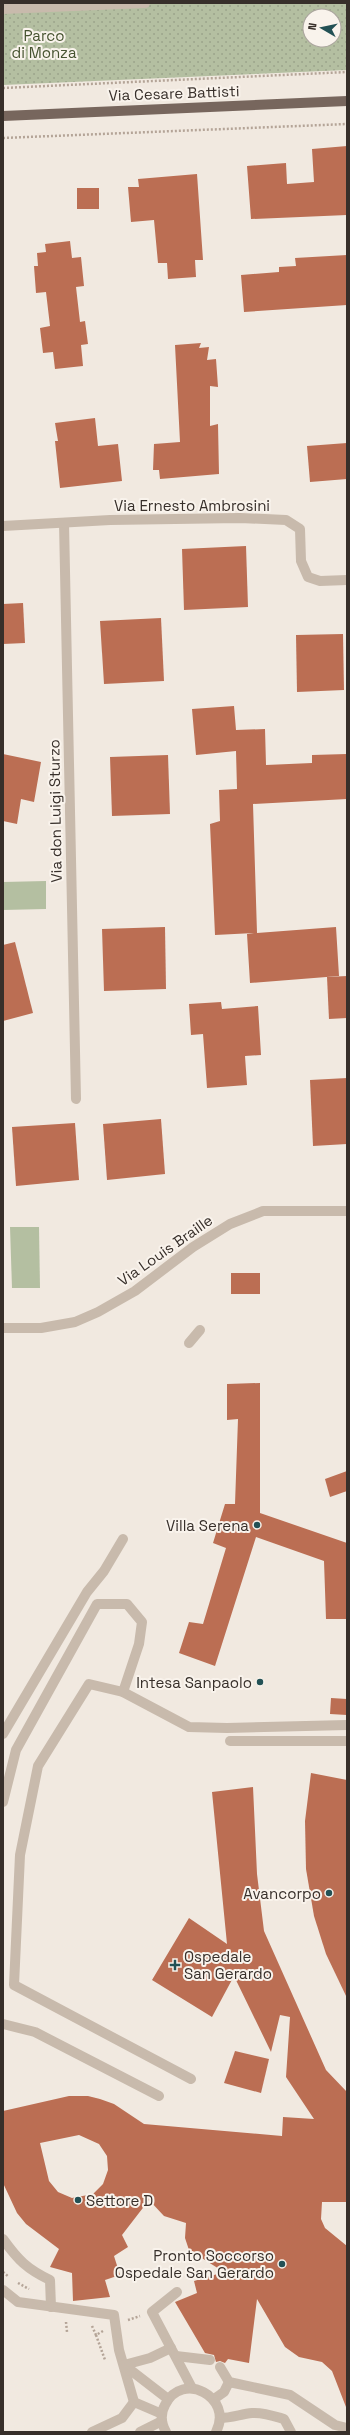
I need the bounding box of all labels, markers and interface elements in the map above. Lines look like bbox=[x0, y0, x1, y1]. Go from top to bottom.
north arrow bbox=[302, 8, 342, 48]
text: N bbox=[305, 22, 320, 31]
park label: Parco di Monza bbox=[11, 26, 77, 62]
street label: Via Cesare Battisti bbox=[108, 81, 240, 105]
street label: Via Ernesto Ambrosini bbox=[114, 496, 270, 515]
street label: Via don Luigi Sturzo bbox=[44, 739, 66, 883]
street label: Via Louis Braille bbox=[114, 1210, 216, 1290]
place label: Villa Serena bbox=[166, 1516, 249, 1535]
marker: Villa Serena bbox=[252, 1520, 262, 1530]
place label: Intesa Sanpaolo bbox=[136, 1673, 252, 1692]
marker: Intesa Sanpaolo bbox=[255, 1677, 265, 1687]
place label: Avancorpo bbox=[243, 1884, 321, 1903]
marker: Avancorpo bbox=[324, 1888, 334, 1898]
place label: Ospedale San Gerardo bbox=[184, 1947, 272, 1983]
marker: Ospedale San Gerardo bbox=[169, 1959, 181, 1971]
place label: Settore D bbox=[86, 2191, 153, 2210]
marker: Settore D bbox=[73, 2195, 83, 2205]
place label: Pronto Soccorso Ospedale San Gerardo bbox=[115, 2246, 274, 2282]
marker: Pronto Soccorso Ospedale San Gerardo bbox=[277, 2259, 287, 2269]

